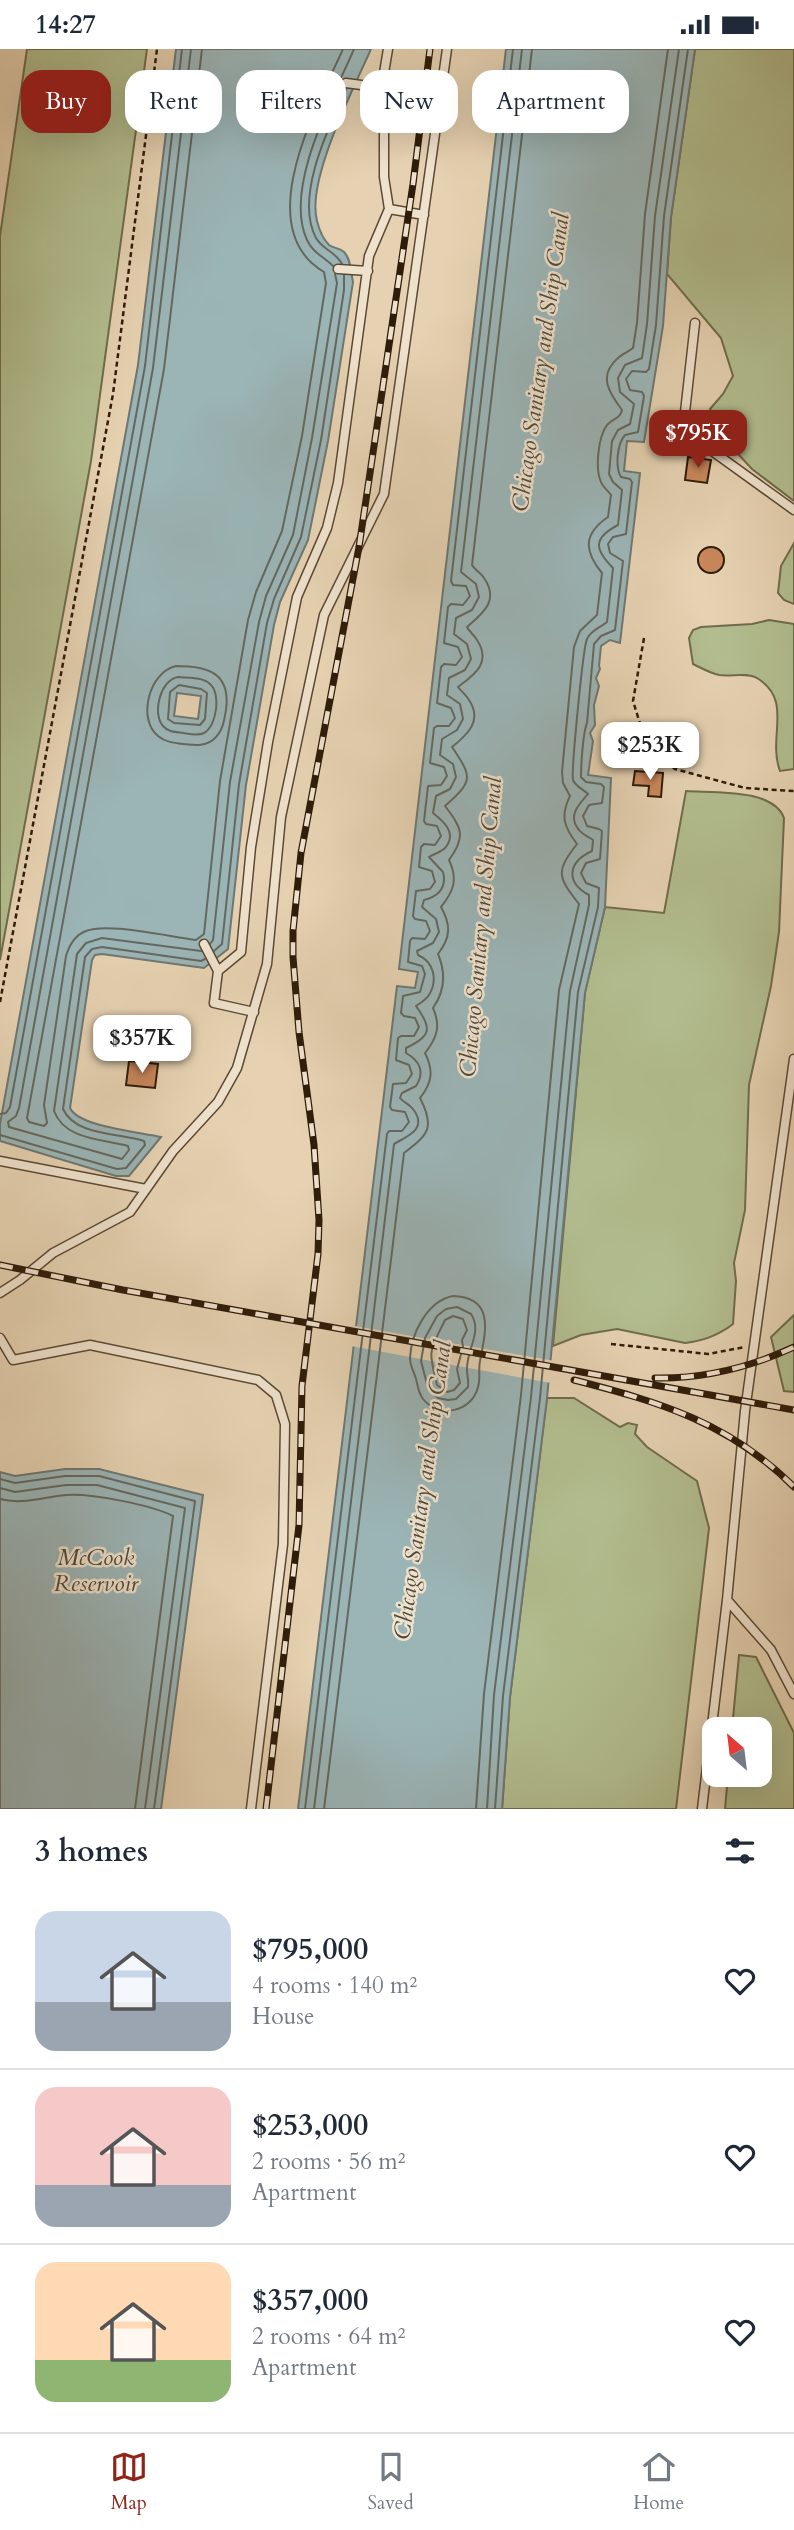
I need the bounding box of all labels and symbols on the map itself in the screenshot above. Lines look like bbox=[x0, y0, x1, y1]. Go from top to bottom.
water label: Chicago Sanitary and Ship Canal bbox=[504, 210, 577, 514]
pin: $795K bbox=[649, 411, 747, 470]
pin: $253K bbox=[601, 723, 699, 782]
water label: Chicago Sanitary and Ship Canal bbox=[452, 775, 509, 1079]
pin: $357K bbox=[93, 1016, 191, 1075]
water label: Chicago Sanitary and Ship Canal bbox=[386, 1338, 459, 1642]
water label: McCook Reservoir bbox=[54, 1542, 140, 1599]
north arrow bbox=[702, 1717, 772, 1787]

